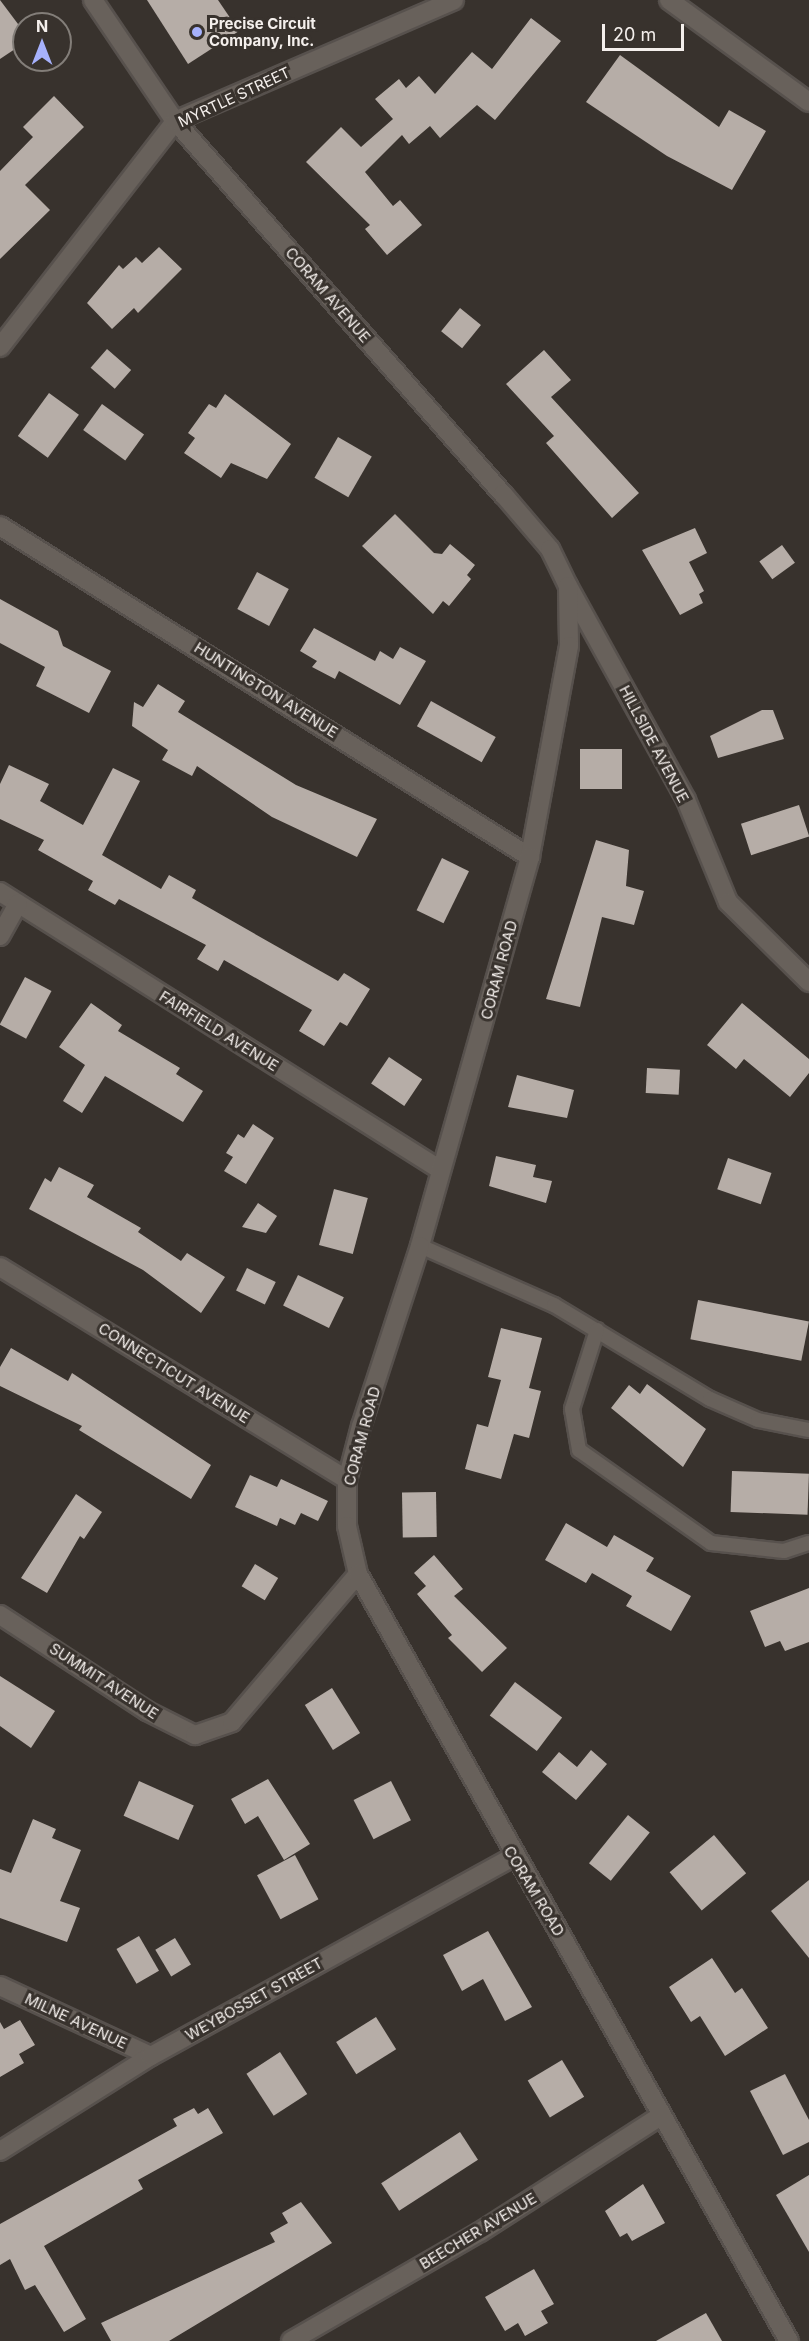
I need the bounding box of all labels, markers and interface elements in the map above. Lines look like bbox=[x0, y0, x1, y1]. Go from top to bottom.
north arrow bbox=[12, 12, 72, 72]
scale bar bbox=[605, 12, 688, 50]
place label: Precise Circuit Company, Inc. bbox=[209, 14, 316, 49]
text: N bbox=[36, 16, 48, 36]
text: 20 m bbox=[613, 24, 656, 45]
marker: Precise Circuit Company, Inc. bbox=[190, 25, 204, 39]
street label: MYRTLE STREET bbox=[175, 63, 293, 131]
street label: CORAM AVENUE bbox=[282, 244, 374, 346]
street label: HUNTINGTON AVENUE bbox=[191, 638, 341, 742]
street label: HILLSIDE AVENUE bbox=[616, 682, 692, 806]
street label: CORAM ROAD bbox=[477, 918, 521, 1022]
street label: FAIRFIELD AVENUE bbox=[156, 987, 282, 1075]
street label: CONNECTICUT AVENUE bbox=[95, 1319, 253, 1427]
street label: CORAM ROAD bbox=[340, 1384, 384, 1488]
street label: SUMMIT AVENUE bbox=[46, 1639, 162, 1723]
street label: CORAM ROAD bbox=[500, 1843, 568, 1939]
street label: WEYBOSSET STREET bbox=[182, 1954, 326, 2044]
street label: MILNE AVENUE bbox=[22, 1989, 130, 2053]
street label: BEECHER AVENUE bbox=[416, 2189, 540, 2273]

